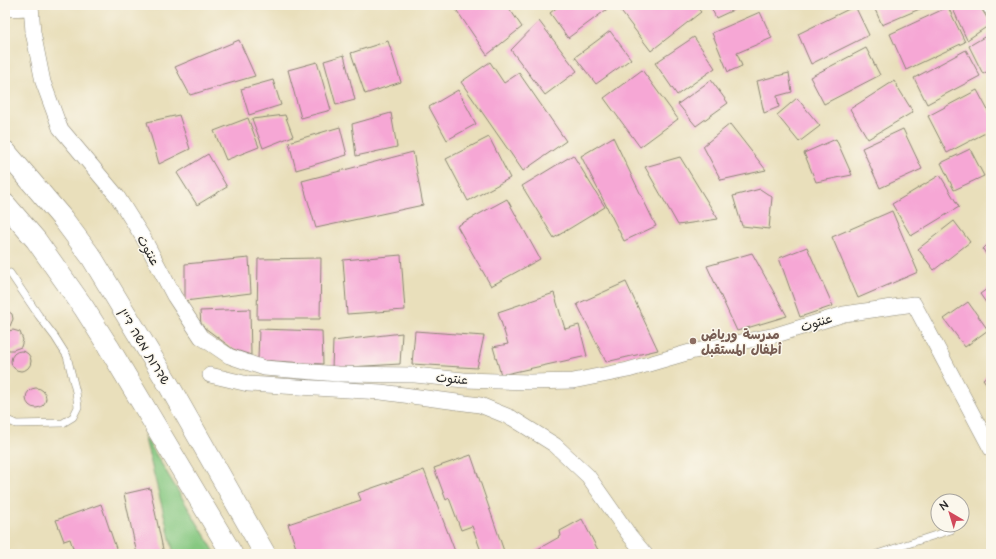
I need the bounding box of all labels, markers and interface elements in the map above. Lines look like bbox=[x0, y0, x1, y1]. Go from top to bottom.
street label: عنتوت bbox=[132, 232, 164, 269]
street label: שדרות משה דיין bbox=[114, 305, 174, 388]
street label: عنتوت bbox=[798, 309, 834, 337]
place label: مدرسة ورياض أطفال المستقبل bbox=[701, 326, 782, 359]
marker: مدرسة ورياض أطفال المستقبل bbox=[688, 336, 698, 346]
street label: عنتوت bbox=[435, 369, 469, 389]
north arrow bbox=[930, 493, 970, 533]
text: N bbox=[937, 497, 952, 514]

